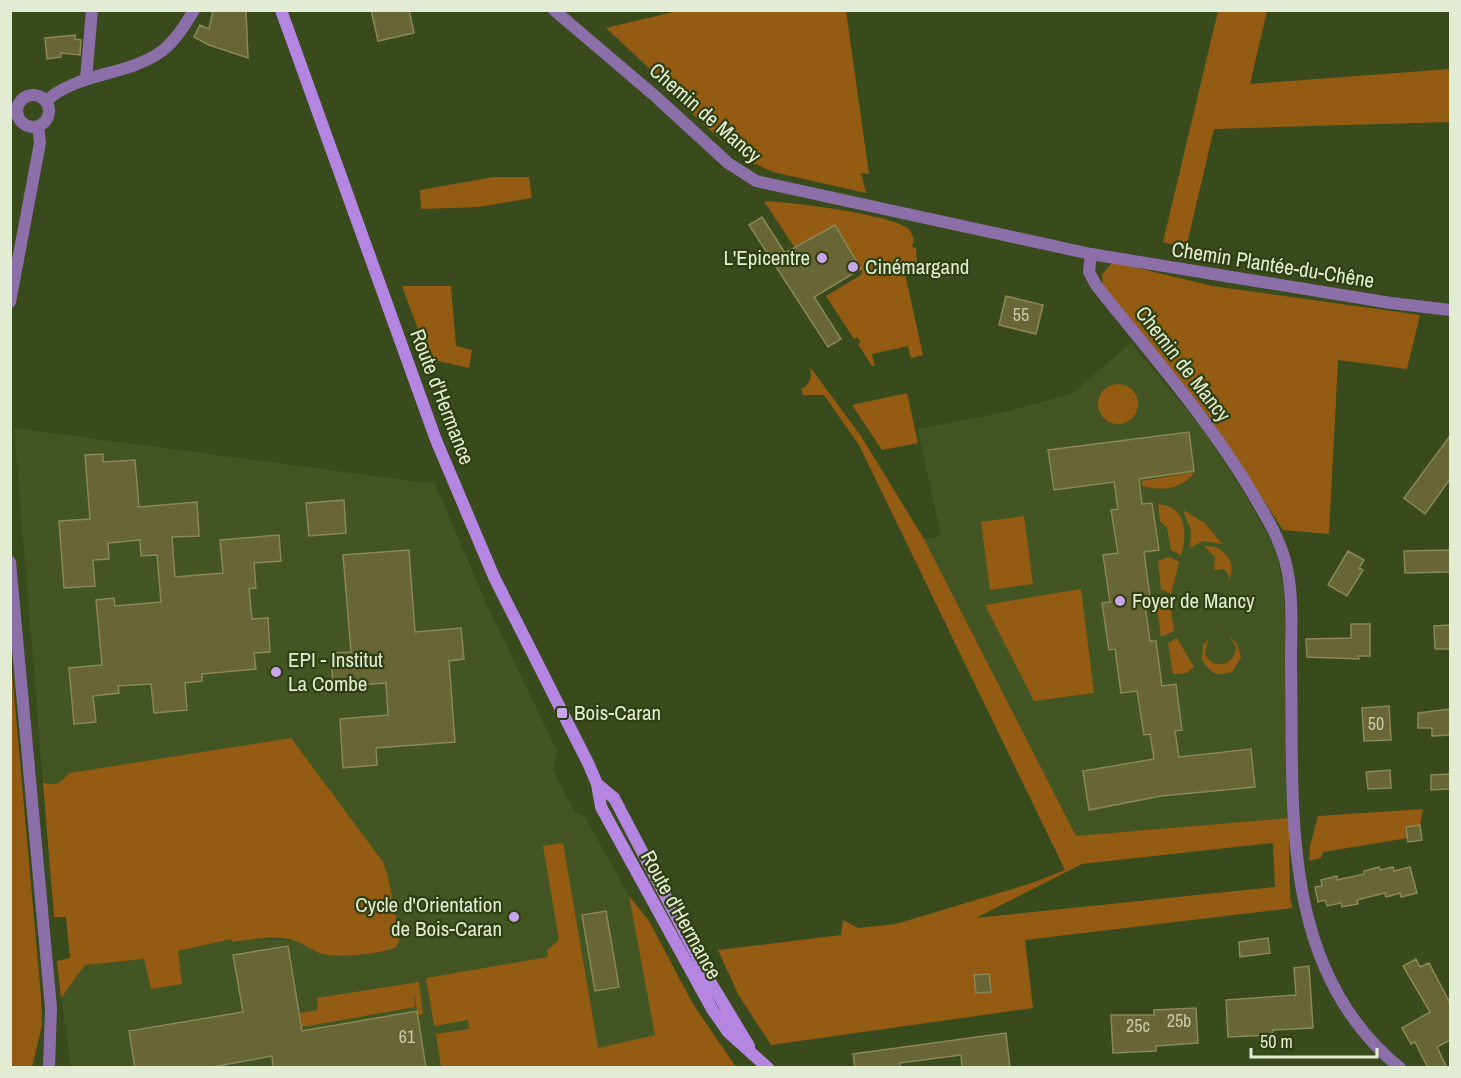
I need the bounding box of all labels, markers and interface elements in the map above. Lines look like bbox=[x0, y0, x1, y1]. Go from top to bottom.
street label: Chemin de Mancy bbox=[643, 56, 768, 170]
street label: Chemin Plantée-du-Chêne bbox=[1170, 234, 1377, 295]
place label: L'Epicentre bbox=[723, 243, 810, 272]
marker: L'Epicentre bbox=[815, 251, 829, 265]
place label: Cinémargand bbox=[865, 252, 969, 281]
marker: Cinémargand bbox=[846, 260, 860, 274]
street label: Chemin de Mancy bbox=[1129, 300, 1238, 428]
house number: 55 bbox=[1013, 302, 1029, 327]
street label: Route d'Hermance bbox=[403, 325, 482, 469]
place label: Foyer de Mancy bbox=[1132, 586, 1255, 615]
marker: Foyer de Mancy bbox=[1113, 594, 1127, 608]
place label: EPI - Institut La Combe bbox=[288, 645, 383, 698]
marker: EPI - Institut La Combe bbox=[269, 665, 283, 679]
place label: Bois-Caran bbox=[574, 698, 661, 727]
marker: Bois-Caran bbox=[555, 706, 569, 720]
house number: 50 bbox=[1368, 711, 1384, 736]
street label: Route d'Hermance bbox=[634, 845, 729, 984]
place label: Cycle d'Orientation de Bois-Caran bbox=[355, 890, 502, 943]
marker: Cycle d'Orientation de Bois-Caran bbox=[507, 910, 521, 924]
house number: 25b bbox=[1167, 1008, 1191, 1033]
house number: 25c bbox=[1126, 1013, 1150, 1038]
scale bar bbox=[1251, 1021, 1377, 1059]
house number: 61 bbox=[399, 1024, 416, 1049]
text: 50 m bbox=[1260, 1029, 1293, 1054]

